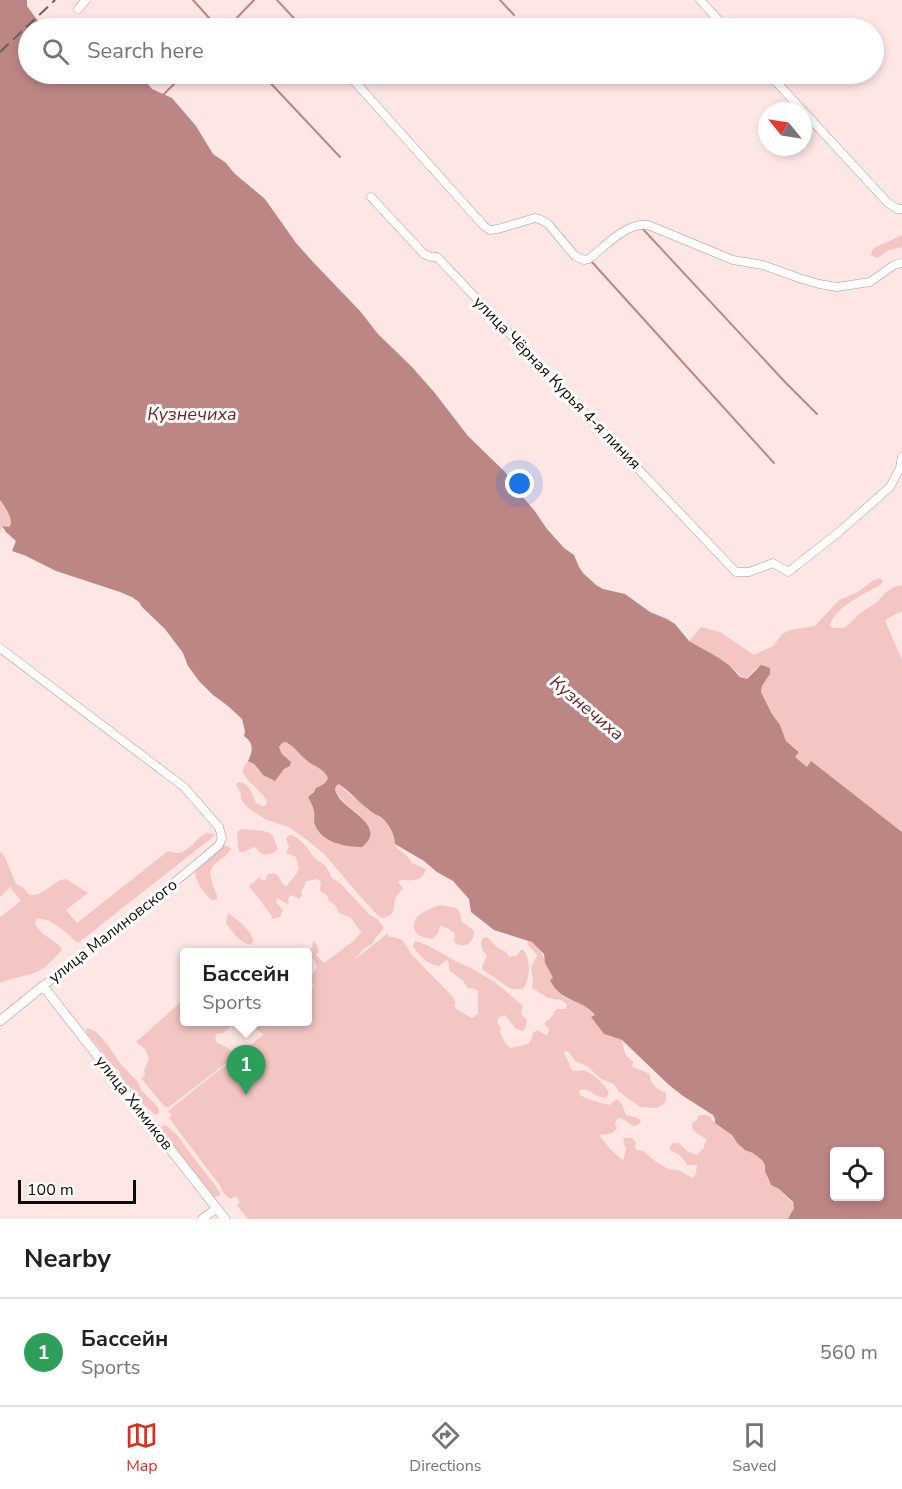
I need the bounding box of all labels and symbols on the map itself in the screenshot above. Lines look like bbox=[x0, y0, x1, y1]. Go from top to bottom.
north arrow bbox=[758, 102, 812, 156]
street label: улица Чёрная Курья 4-я линия bbox=[468, 292, 646, 474]
water label: Кузнечиха bbox=[147, 402, 237, 426]
your location bbox=[505, 469, 534, 498]
water label: Кузнечиха bbox=[545, 670, 629, 746]
street label: улица Малиновского bbox=[44, 874, 182, 988]
pin: 1 bbox=[226, 1046, 266, 1095]
street label: улица Химиков bbox=[90, 1051, 178, 1155]
scale bar bbox=[18, 1177, 136, 1204]

